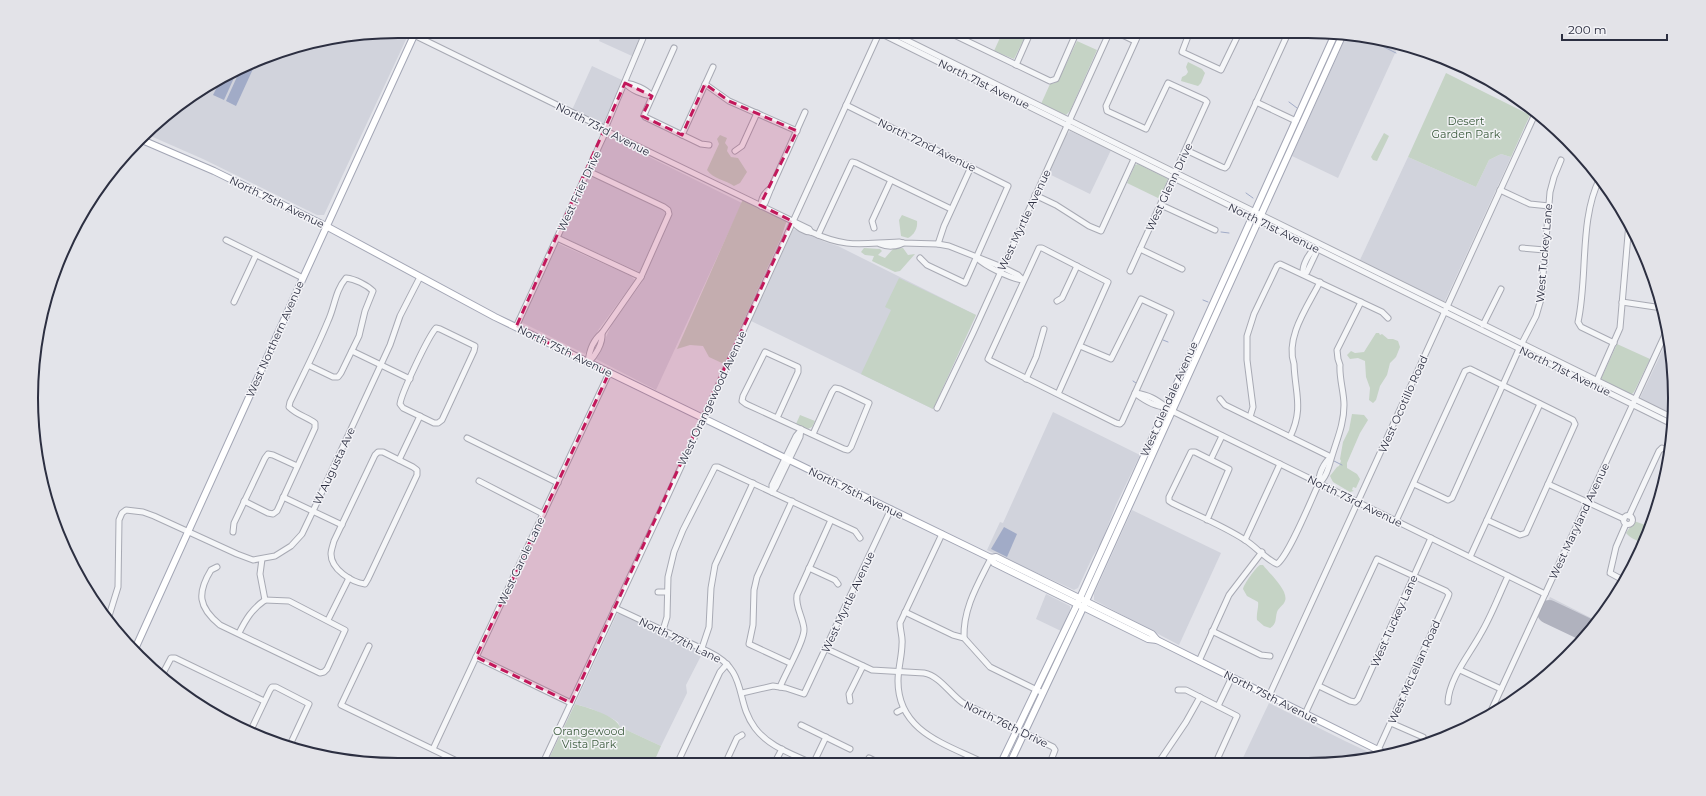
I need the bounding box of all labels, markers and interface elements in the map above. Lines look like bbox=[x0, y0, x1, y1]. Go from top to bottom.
scale bar bbox=[1562, 16, 1667, 42]
text: 200 m bbox=[1568, 22, 1607, 37]
street label: North 71st Avenue bbox=[936, 56, 1032, 112]
street label: North 73rd Avenue bbox=[554, 99, 653, 159]
park label: Desert Garden Park bbox=[1432, 114, 1501, 141]
street label: North 72nd Avenue bbox=[876, 115, 979, 175]
street label: West Glenn Drive bbox=[1142, 140, 1196, 233]
street label: West Frier Drive bbox=[554, 148, 604, 234]
street label: West Myrtle Avenue bbox=[994, 167, 1054, 273]
street label: North 75th Avenue bbox=[227, 173, 327, 231]
street label: North 71st Avenue bbox=[1226, 200, 1322, 256]
street label: West Tuckey Lane bbox=[1533, 203, 1555, 303]
street label: West Northern Avenue bbox=[243, 278, 307, 399]
street label: North 75th Avenue bbox=[515, 322, 615, 380]
street label: West Orangewood Avenue bbox=[675, 328, 750, 468]
street label: West Glendale Avenue bbox=[1137, 339, 1201, 459]
street label: North 71st Avenue bbox=[1517, 343, 1613, 399]
street label: West Ocotillo Road bbox=[1375, 353, 1431, 455]
street label: W Augusta Ave bbox=[310, 425, 358, 507]
street label: West Maryland Avenue bbox=[1546, 460, 1612, 582]
street label: North 75th Avenue bbox=[806, 464, 906, 522]
street label: North 73rd Avenue bbox=[1305, 472, 1405, 530]
street label: West Carole Lane bbox=[494, 514, 548, 607]
street label: West Myrtle Avenue bbox=[818, 549, 878, 655]
street label: West Tuckey Lane bbox=[1367, 572, 1421, 669]
street label: North 77th Lane bbox=[637, 614, 724, 666]
street label: West McLellan Road bbox=[1385, 618, 1443, 726]
street label: North 75th Avenue bbox=[1221, 667, 1321, 727]
street label: North 76th Drive bbox=[962, 698, 1051, 751]
park label: Orangewood Vista Park bbox=[553, 724, 625, 751]

